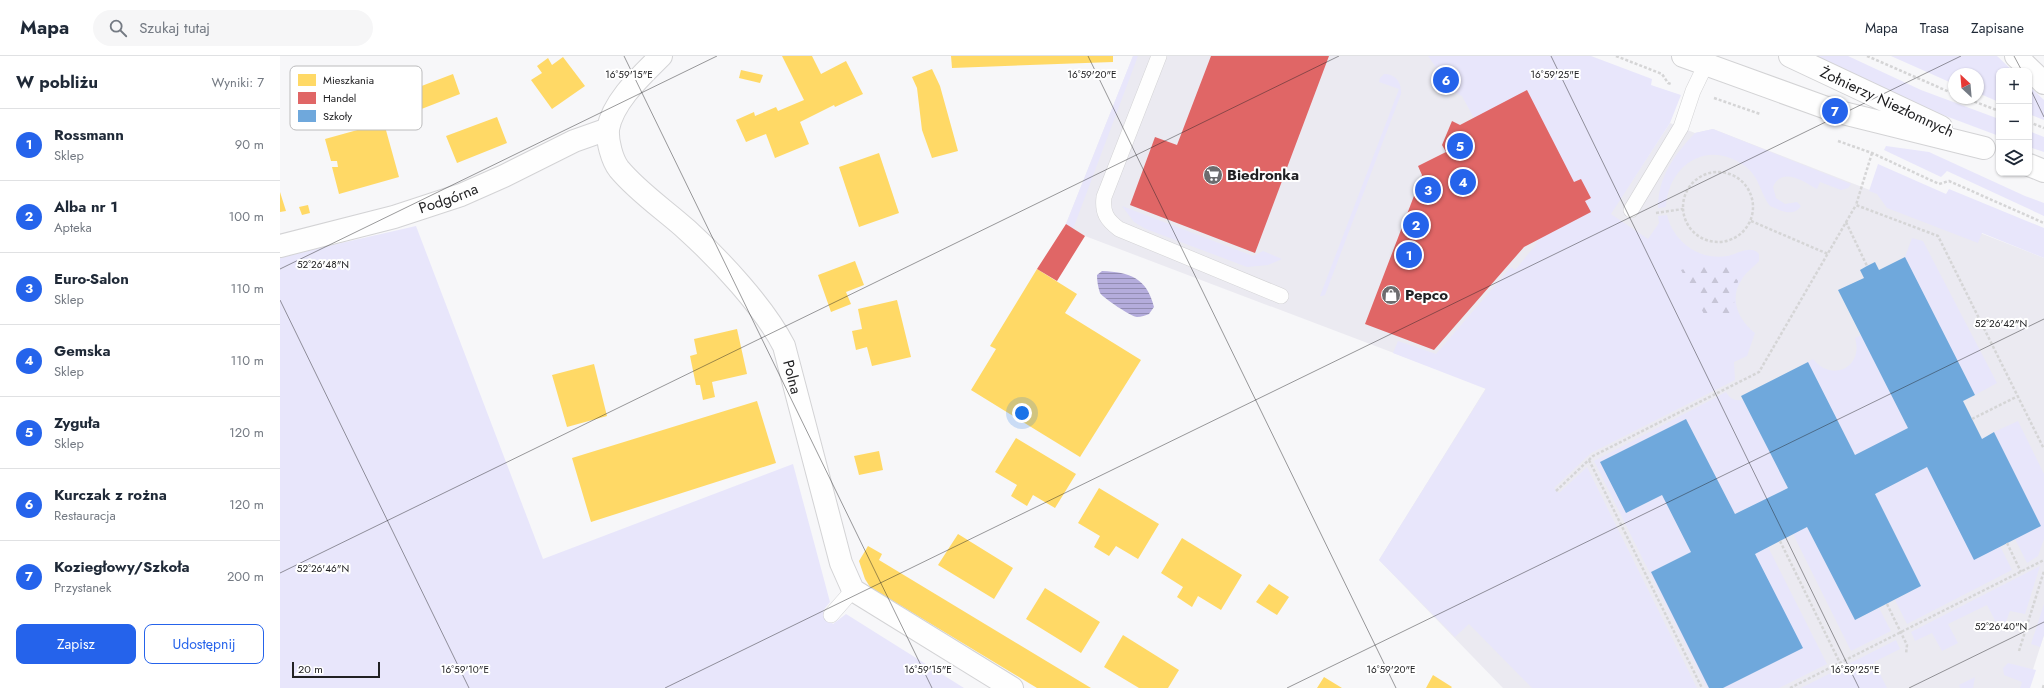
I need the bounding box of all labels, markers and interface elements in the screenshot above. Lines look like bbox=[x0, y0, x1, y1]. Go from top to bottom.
search box bbox=[93, 10, 373, 46]
text: Mapa bbox=[20, 14, 69, 41]
icon: search bbox=[107, 17, 129, 39]
text: Szukaj tutaj bbox=[139, 17, 210, 39]
text: Mapa bbox=[1865, 18, 1898, 38]
text: Trasa bbox=[1920, 18, 1949, 38]
text: Zapisane bbox=[1971, 18, 2024, 38]
street label: Żołnierzy Niezłomnych bbox=[1816, 61, 1958, 143]
pin: 6 bbox=[1433, 65, 1459, 95]
legend bbox=[290, 66, 422, 130]
text: 16°59'15"E bbox=[605, 67, 653, 82]
text: 16°59'20"E bbox=[1067, 67, 1117, 82]
text: 16°59'25"E bbox=[1531, 67, 1579, 82]
north arrow bbox=[1948, 68, 1984, 104]
map controls bbox=[1996, 68, 2032, 176]
button: + bbox=[1996, 68, 2032, 104]
text: W pobliżu bbox=[16, 70, 98, 94]
text: Mieszkania bbox=[323, 72, 374, 88]
text: Wyniki: 7 bbox=[211, 73, 264, 92]
text: Handel bbox=[323, 90, 356, 106]
pin: 7 bbox=[1822, 96, 1848, 126]
button: − bbox=[1996, 104, 2032, 140]
text: Szkoły bbox=[323, 108, 352, 124]
text: Rossmann bbox=[54, 124, 124, 146]
pin: 5 bbox=[1447, 131, 1473, 161]
text: 1 bbox=[26, 135, 32, 154]
text: 90 m bbox=[235, 135, 264, 154]
button: layers bbox=[1996, 140, 2032, 176]
text: Sklep bbox=[54, 146, 84, 165]
supermarket icon: Biedronka bbox=[1202, 164, 1224, 186]
place label: Biedronka bbox=[1227, 164, 1299, 186]
pin: 4 bbox=[1450, 167, 1476, 197]
pin: 3 bbox=[1415, 175, 1441, 205]
street label: Podgórna bbox=[416, 178, 482, 219]
text: Alba nr 1 bbox=[54, 196, 118, 218]
text: 2 bbox=[25, 207, 33, 226]
text: 100 m bbox=[229, 207, 264, 226]
pin: 2 bbox=[1403, 210, 1429, 240]
text: Apteka bbox=[54, 218, 92, 237]
pin: 1 bbox=[1396, 240, 1422, 270]
text: 52°26'48"N bbox=[297, 257, 349, 272]
text: Euro-Salon bbox=[54, 268, 129, 290]
text: 3 bbox=[25, 279, 33, 298]
text: 110 m bbox=[230, 279, 264, 298]
shop icon: Pepco bbox=[1380, 284, 1402, 306]
place label: Pepco bbox=[1405, 284, 1448, 306]
text: Sklep bbox=[54, 290, 84, 309]
text: 52°26'42"N bbox=[1975, 316, 2027, 331]
text: Gemska bbox=[54, 340, 111, 362]
text: 4 bbox=[24, 351, 34, 370]
text: 110 m bbox=[230, 351, 264, 370]
street label: Polna bbox=[777, 357, 807, 396]
text: Sklep bbox=[54, 362, 84, 381]
your location bbox=[1012, 403, 1032, 423]
text: Zyguła bbox=[54, 412, 100, 434]
text: 5 bbox=[25, 423, 33, 442]
text: 120 m bbox=[229, 423, 264, 442]
text: Sklep bbox=[54, 434, 84, 453]
text: Kurczak z rożna bbox=[54, 484, 167, 506]
text: 6 bbox=[25, 495, 33, 514]
text: 120 m bbox=[229, 495, 264, 514]
text: Restauracja bbox=[54, 506, 116, 525]
text: Koziegłowy/Szkoła bbox=[54, 556, 190, 578]
text: 52°26'46"N bbox=[297, 561, 349, 576]
text: 7 bbox=[25, 567, 33, 586]
text: 200 m bbox=[227, 567, 264, 586]
text: Przystanek bbox=[54, 578, 111, 597]
text: 52°26'40"N bbox=[1975, 619, 2027, 634]
button: Zapisz bbox=[16, 624, 136, 664]
button: Udostępnij bbox=[144, 624, 264, 664]
scale bar bbox=[292, 660, 380, 679]
text: 20 m bbox=[298, 661, 323, 677]
text: 16°59'10"E bbox=[441, 662, 489, 677]
text: 16°59'15"E bbox=[904, 662, 952, 677]
text: 16°59'20"E bbox=[1366, 662, 1416, 677]
text: 16°59'25"E bbox=[1831, 662, 1879, 677]

